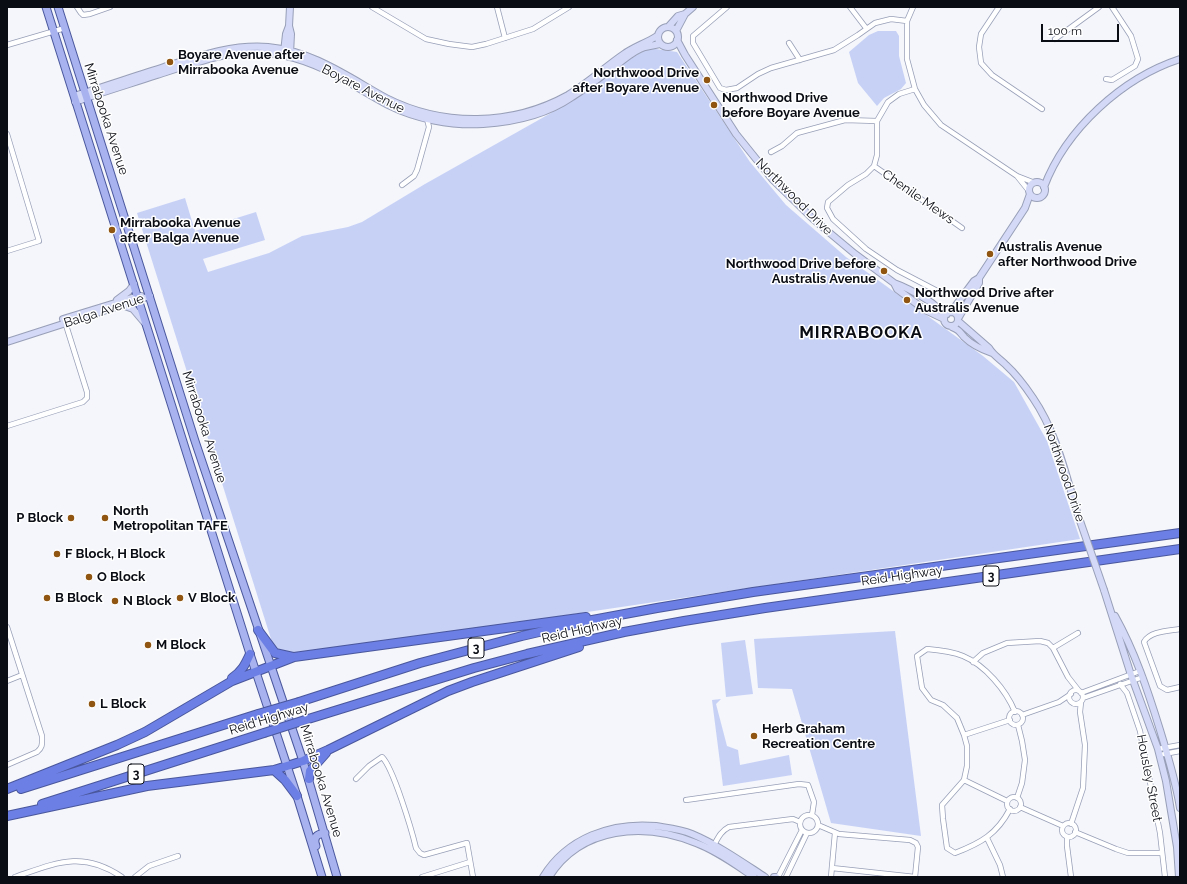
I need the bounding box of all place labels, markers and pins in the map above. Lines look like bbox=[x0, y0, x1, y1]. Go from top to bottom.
place label: Boyare Avenue after Mirrabooka Avenue bbox=[178, 47, 305, 78]
marker: Boyare Avenue after Mirrabooka Avenue bbox=[165, 57, 175, 67]
place label: Northwood Drive after Boyare Avenue bbox=[572, 65, 699, 96]
marker: Northwood Drive after Boyare Avenue bbox=[702, 75, 712, 85]
place label: Northwood Drive before Boyare Avenue bbox=[722, 90, 860, 121]
marker: Northwood Drive before Boyare Avenue bbox=[709, 100, 719, 110]
place label: Mirrabooka Avenue after Balga Avenue bbox=[120, 215, 241, 246]
marker: Mirrabooka Avenue after Balga Avenue bbox=[107, 225, 117, 235]
place label: Australis Avenue after Northwood Drive bbox=[998, 239, 1137, 270]
marker: Australis Avenue after Northwood Drive bbox=[985, 249, 995, 259]
place label: Northwood Drive before Australis Avenue bbox=[726, 256, 876, 287]
marker: Northwood Drive before Australis Avenue bbox=[879, 266, 889, 276]
place label: Northwood Drive after Australis Avenue bbox=[915, 285, 1054, 316]
marker: Northwood Drive after Australis Avenue bbox=[902, 295, 912, 305]
place label: North Metropolitan TAFE bbox=[113, 503, 228, 534]
place label: P Block bbox=[16, 510, 63, 526]
marker: P Block bbox=[66, 513, 76, 523]
marker: North Metropolitan TAFE bbox=[100, 513, 110, 523]
place label: F Block, H Block bbox=[65, 546, 165, 562]
marker: F Block, H Block bbox=[52, 549, 62, 559]
place label: O Block bbox=[97, 569, 145, 585]
marker: O Block bbox=[84, 572, 94, 582]
place label: B Block bbox=[55, 590, 102, 606]
place label: V Block bbox=[188, 590, 235, 606]
marker: B Block bbox=[42, 593, 52, 603]
place label: N Block bbox=[123, 593, 171, 609]
marker: V Block bbox=[175, 593, 185, 603]
marker: N Block bbox=[110, 596, 120, 606]
place label: M Block bbox=[156, 637, 206, 653]
marker: M Block bbox=[143, 640, 153, 650]
place label: L Block bbox=[100, 696, 146, 712]
marker: L Block bbox=[87, 699, 97, 709]
place label: Herb Graham Recreation Centre bbox=[762, 721, 875, 752]
marker: Herb Graham Recreation Centre bbox=[749, 731, 759, 741]

